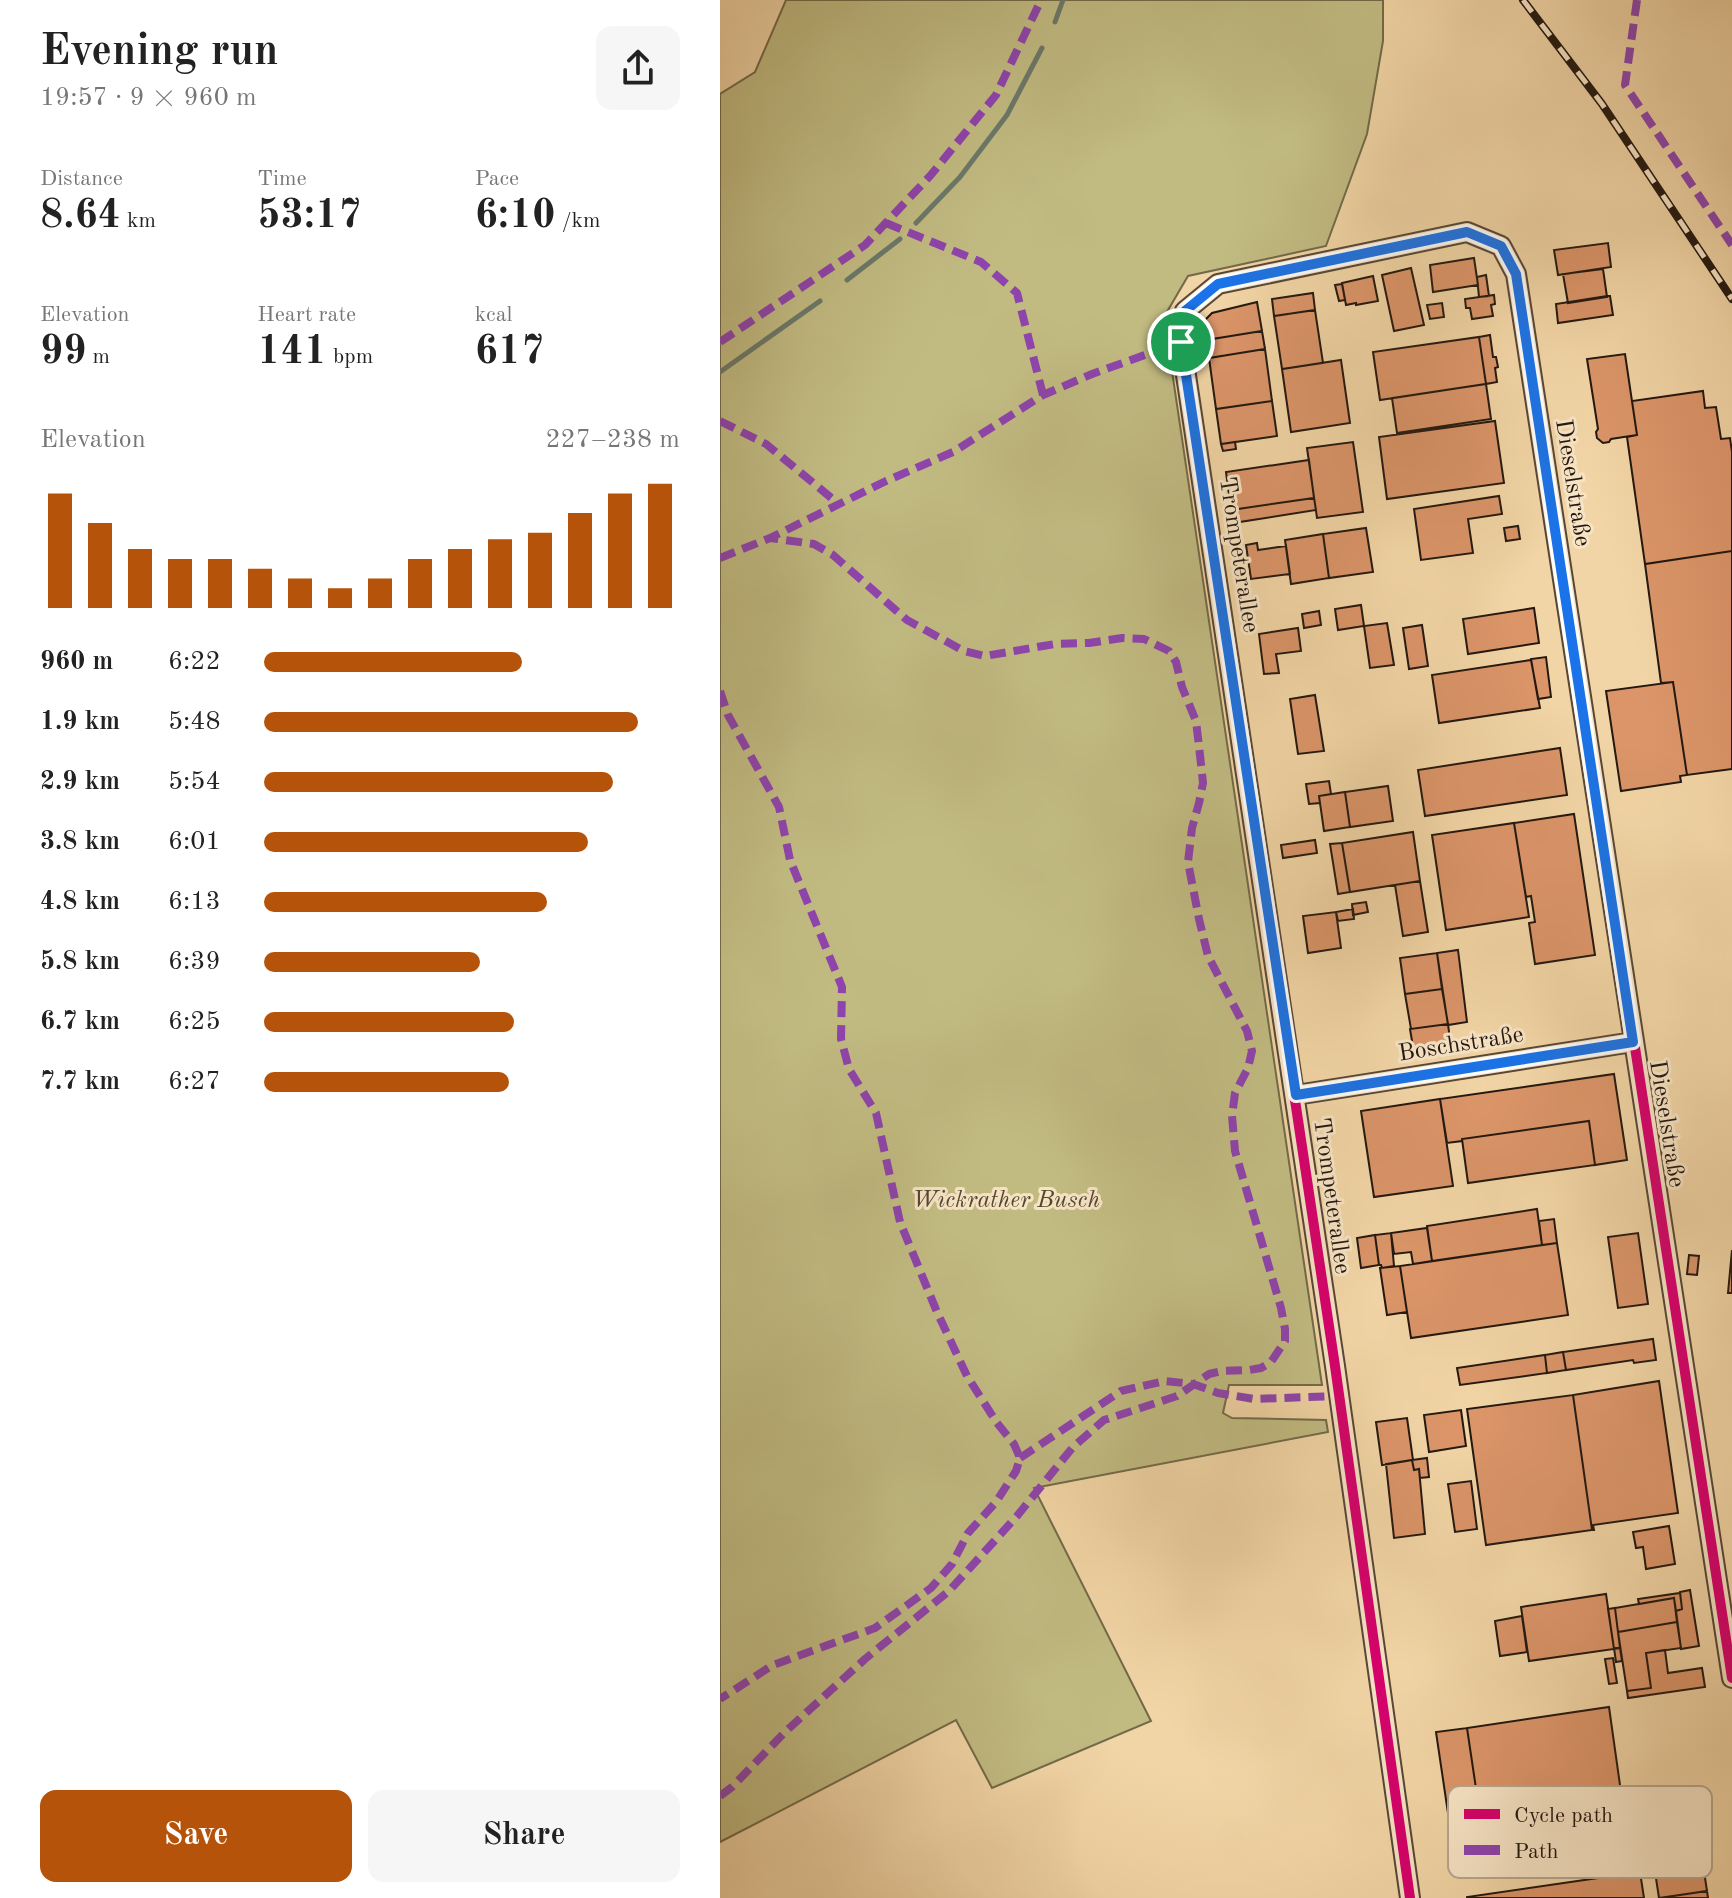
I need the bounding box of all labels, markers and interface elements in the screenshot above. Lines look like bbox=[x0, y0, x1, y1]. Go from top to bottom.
button: share bbox=[596, 26, 680, 110]
text: Evening run bbox=[40, 30, 278, 74]
text: 19:57 · 9 × 960 m bbox=[40, 85, 257, 111]
text: Distance bbox=[40, 168, 123, 190]
text: Time bbox=[257, 168, 307, 190]
text: Pace bbox=[475, 168, 519, 190]
text: 8.64 bbox=[40, 197, 121, 237]
text: 53:17 bbox=[257, 197, 361, 237]
text: 6:10 bbox=[475, 197, 555, 237]
text: km bbox=[121, 210, 156, 232]
text: /km bbox=[555, 210, 600, 232]
text: Elevation bbox=[40, 304, 130, 326]
text: Heart rate bbox=[257, 304, 356, 326]
text: kcal bbox=[475, 304, 513, 326]
pin bbox=[1147, 308, 1215, 376]
icon: arrive bbox=[1159, 320, 1203, 364]
text: 99 bbox=[40, 333, 86, 373]
text: 141 bbox=[257, 333, 327, 373]
text: 617 bbox=[475, 333, 544, 373]
text: m bbox=[86, 346, 110, 368]
text: bpm bbox=[327, 346, 373, 368]
street label: Dieselstraße bbox=[1550, 418, 1594, 548]
text: Elevation bbox=[40, 427, 146, 453]
text: 227–238 m bbox=[545, 427, 680, 453]
street label: Trompeterallee bbox=[1214, 475, 1262, 635]
text: 960 m bbox=[40, 649, 113, 675]
text: 6:22 bbox=[168, 649, 221, 675]
text: 1.9 km bbox=[40, 709, 120, 735]
text: 5:48 bbox=[168, 709, 221, 735]
text: 2.9 km bbox=[40, 769, 120, 795]
text: 5:54 bbox=[168, 769, 221, 795]
text: 3.8 km bbox=[40, 829, 120, 855]
text: 6:01 bbox=[168, 829, 221, 855]
text: 4.8 km bbox=[40, 889, 120, 915]
text: 6:13 bbox=[168, 889, 221, 915]
text: 5.8 km bbox=[40, 949, 120, 975]
text: 6:39 bbox=[168, 949, 221, 975]
text: 6.7 km bbox=[40, 1009, 120, 1035]
text: 6:25 bbox=[168, 1009, 221, 1035]
street label: Boschstraße bbox=[1397, 1023, 1525, 1067]
street label: Dieselstraße bbox=[1644, 1059, 1688, 1189]
text: 7.7 km bbox=[40, 1069, 120, 1095]
text: 6:27 bbox=[168, 1069, 221, 1095]
street label: Trompeterallee bbox=[1308, 1116, 1354, 1276]
park label: Wickrather Busch bbox=[912, 1189, 1100, 1213]
legend bbox=[1448, 1786, 1712, 1878]
button: Save bbox=[40, 1790, 352, 1882]
button: Share bbox=[368, 1790, 680, 1882]
text: Cycle path bbox=[1514, 1805, 1613, 1827]
text: Path bbox=[1514, 1841, 1559, 1863]

